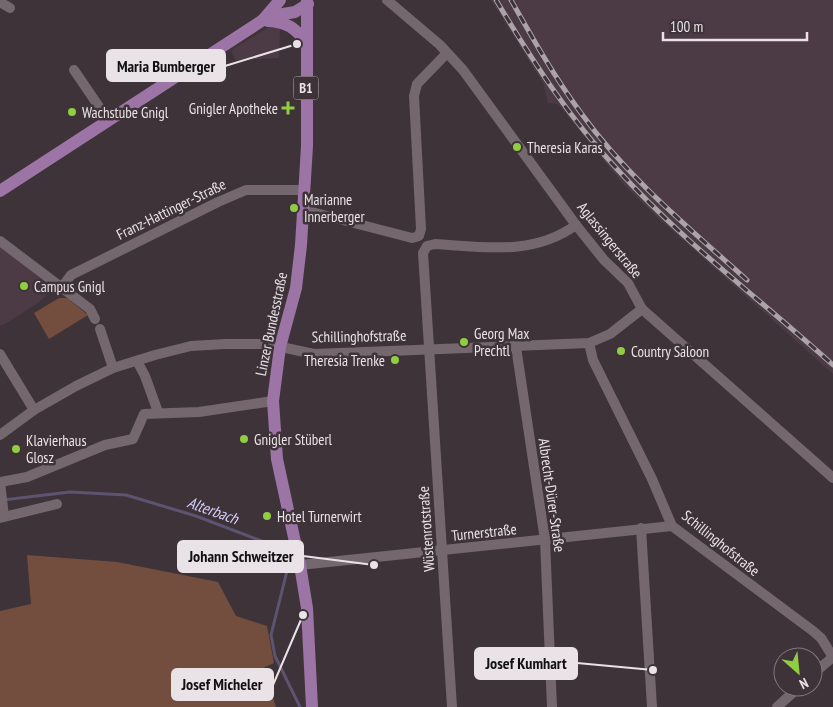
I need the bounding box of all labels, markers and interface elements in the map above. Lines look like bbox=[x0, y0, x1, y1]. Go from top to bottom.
scale bar bbox=[663, 10, 807, 42]
text: 100 m bbox=[670, 17, 703, 36]
callout: Maria Bumberger bbox=[107, 50, 225, 81]
text: Maria Bumberger bbox=[117, 56, 215, 76]
road number: B1 bbox=[294, 76, 318, 100]
place label: Gnigler Apotheke bbox=[189, 99, 278, 118]
marker: Gnigler Apotheke bbox=[282, 102, 294, 114]
place label: Wachstube Gnigl bbox=[82, 103, 169, 122]
marker: Wachstube Gnigl bbox=[66, 106, 78, 118]
place label: Theresia Karas bbox=[527, 138, 603, 157]
marker: Theresia Karas bbox=[511, 141, 523, 153]
street label: Franz-Hattinger-Straße bbox=[113, 174, 229, 244]
place label: Marianne Innerberger bbox=[304, 190, 365, 226]
street label: Aglassingerstraße bbox=[574, 198, 646, 282]
marker: Marianne Innerberger bbox=[288, 202, 300, 214]
street label: Linzer Bundesstraße bbox=[251, 270, 291, 378]
place label: Campus Gnigl bbox=[34, 277, 105, 296]
marker: Campus Gnigl bbox=[18, 280, 30, 292]
place label: Georg Max Prechtl bbox=[474, 324, 529, 360]
street label: Schillinghofstraße bbox=[312, 326, 406, 346]
marker: Georg Max Prechtl bbox=[458, 336, 470, 348]
place label: Country Saloon bbox=[631, 342, 709, 361]
marker: Country Saloon bbox=[615, 345, 627, 357]
place label: Theresia Trenke bbox=[304, 351, 385, 370]
marker: Theresia Trenke bbox=[389, 354, 401, 366]
place label: Gnigler Stüberl bbox=[254, 430, 333, 449]
place label: Klavierhaus Glosz bbox=[26, 431, 86, 467]
marker: Gnigler Stüberl bbox=[238, 433, 250, 445]
street label: Albrecht-Dürer-Straße bbox=[535, 437, 569, 553]
marker: Klavierhaus Glosz bbox=[10, 443, 22, 455]
street label: Wüstenrotstraße bbox=[414, 486, 438, 572]
water label: Alterbach bbox=[185, 492, 242, 529]
street label: Schillinghofstraße bbox=[678, 506, 764, 580]
place label: Hotel Turnerwirt bbox=[277, 507, 362, 526]
marker: Hotel Turnerwirt bbox=[261, 510, 273, 522]
street label: Turnerstraße bbox=[450, 519, 518, 545]
callout: Johann Schweitzer bbox=[178, 541, 303, 572]
text: Johann Schweitzer bbox=[187, 546, 294, 566]
north arrow bbox=[773, 647, 823, 697]
callout: Josef Kumhart bbox=[475, 648, 577, 679]
text: Josef Kumhart bbox=[484, 653, 567, 673]
callout: Josef Micheler bbox=[172, 669, 273, 700]
text: Josef Micheler bbox=[180, 674, 263, 694]
text: N bbox=[796, 674, 811, 693]

